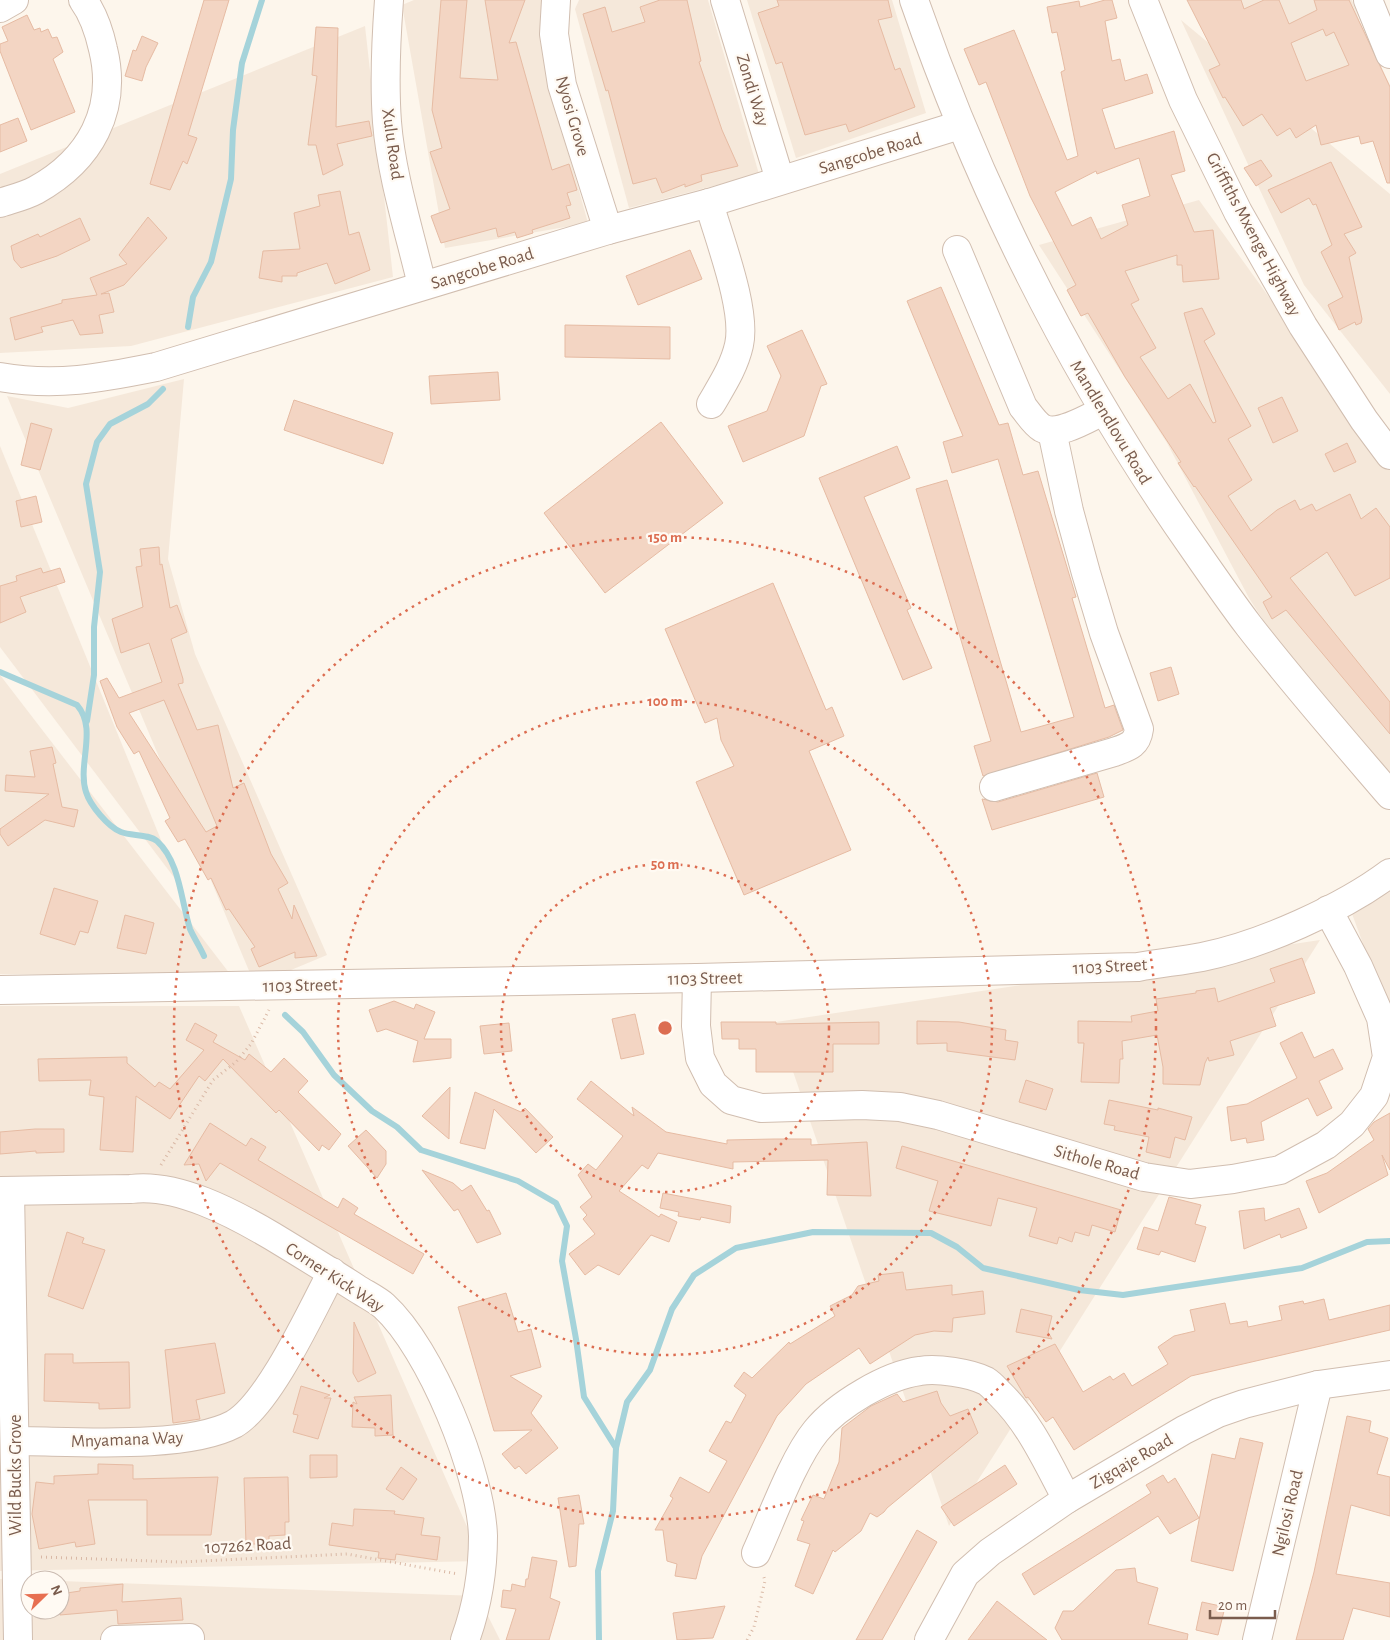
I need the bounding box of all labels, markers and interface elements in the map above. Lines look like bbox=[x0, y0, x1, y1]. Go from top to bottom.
street label: Zondi Way bbox=[733, 52, 772, 129]
street label: Nyosi Grove bbox=[552, 74, 592, 158]
street label: Xulu Road bbox=[378, 107, 406, 181]
street label: Sangcobe Road bbox=[817, 130, 924, 178]
street label: Griffiths Mxenge Highway bbox=[1202, 150, 1304, 319]
street label: Sangcobe Road bbox=[429, 245, 536, 293]
street label: Mandlendlovu Road bbox=[1066, 358, 1154, 487]
text: 150 m bbox=[648, 530, 682, 545]
text: 100 m bbox=[647, 694, 683, 709]
text: 50 m bbox=[651, 857, 679, 872]
street label: 1103 Street bbox=[1072, 956, 1148, 978]
street label: 1103 Street bbox=[668, 969, 743, 989]
street label: 1103 Street bbox=[263, 976, 338, 996]
centre of rings bbox=[656, 1019, 674, 1037]
street label: Sithole Road bbox=[1052, 1142, 1142, 1184]
street label: Corner Kick Way bbox=[282, 1240, 387, 1316]
street label: Wild Bucks Grove bbox=[7, 1414, 25, 1536]
street label: Mnyamana Way bbox=[71, 1429, 184, 1451]
street label: Zigqaje Road bbox=[1087, 1431, 1176, 1493]
street label: Ngilosi Road bbox=[1269, 1468, 1307, 1558]
street label: 107262 Road bbox=[204, 1535, 292, 1557]
north arrow bbox=[20, 1570, 70, 1620]
text: N bbox=[48, 1583, 64, 1598]
scale bar bbox=[1210, 1588, 1275, 1620]
text: 20 m bbox=[1218, 1598, 1247, 1613]

